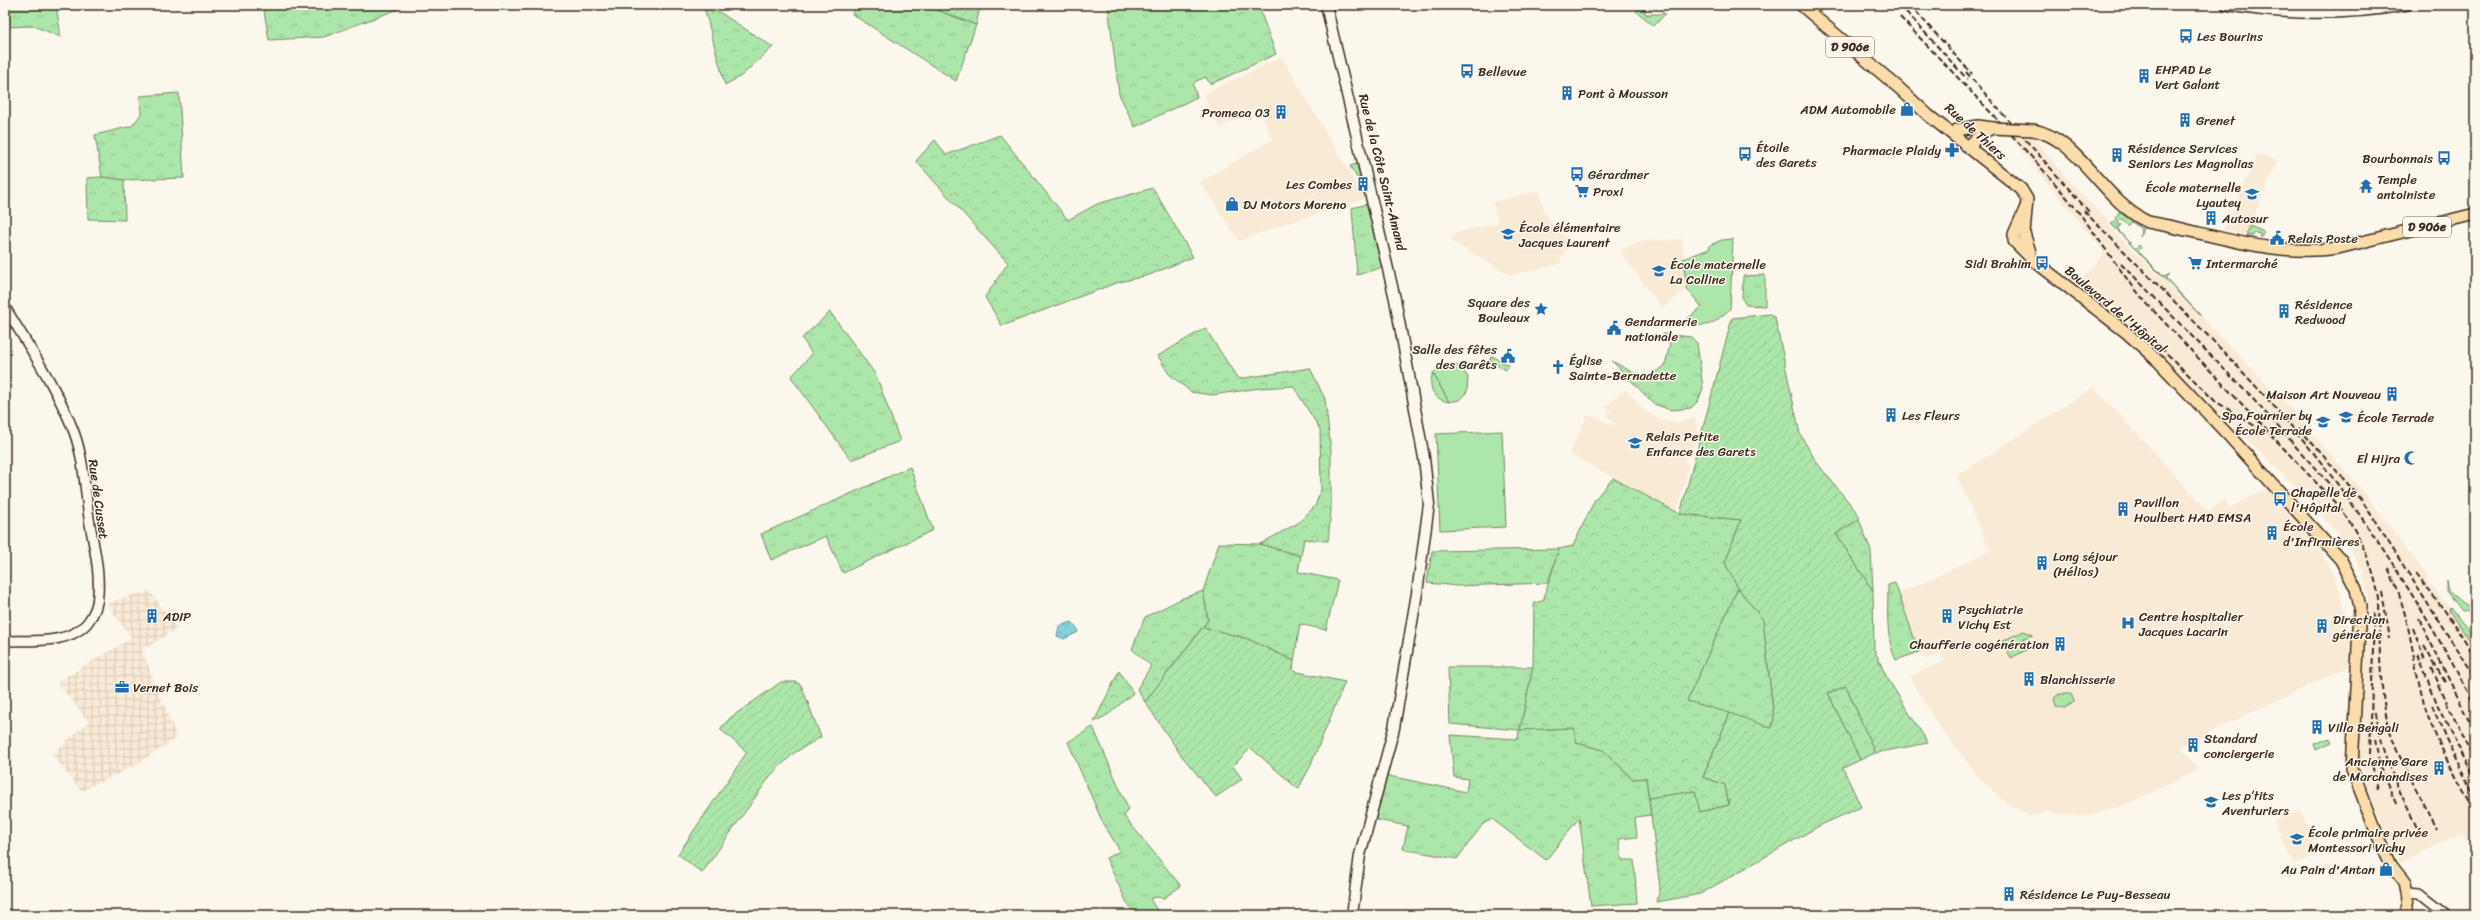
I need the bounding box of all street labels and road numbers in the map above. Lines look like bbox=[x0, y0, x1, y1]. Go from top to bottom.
road number: D 906e bbox=[1826, 37, 1874, 57]
street label: Rue de la Côte Saint-Amand bbox=[1352, 91, 1413, 254]
street label: Rue de Thiers bbox=[1939, 97, 2013, 166]
road number: D 906e bbox=[2403, 217, 2451, 237]
street label: Boulevard de l'Hôpital bbox=[2059, 260, 2172, 359]
street label: Rue de Cusset bbox=[82, 458, 116, 541]

